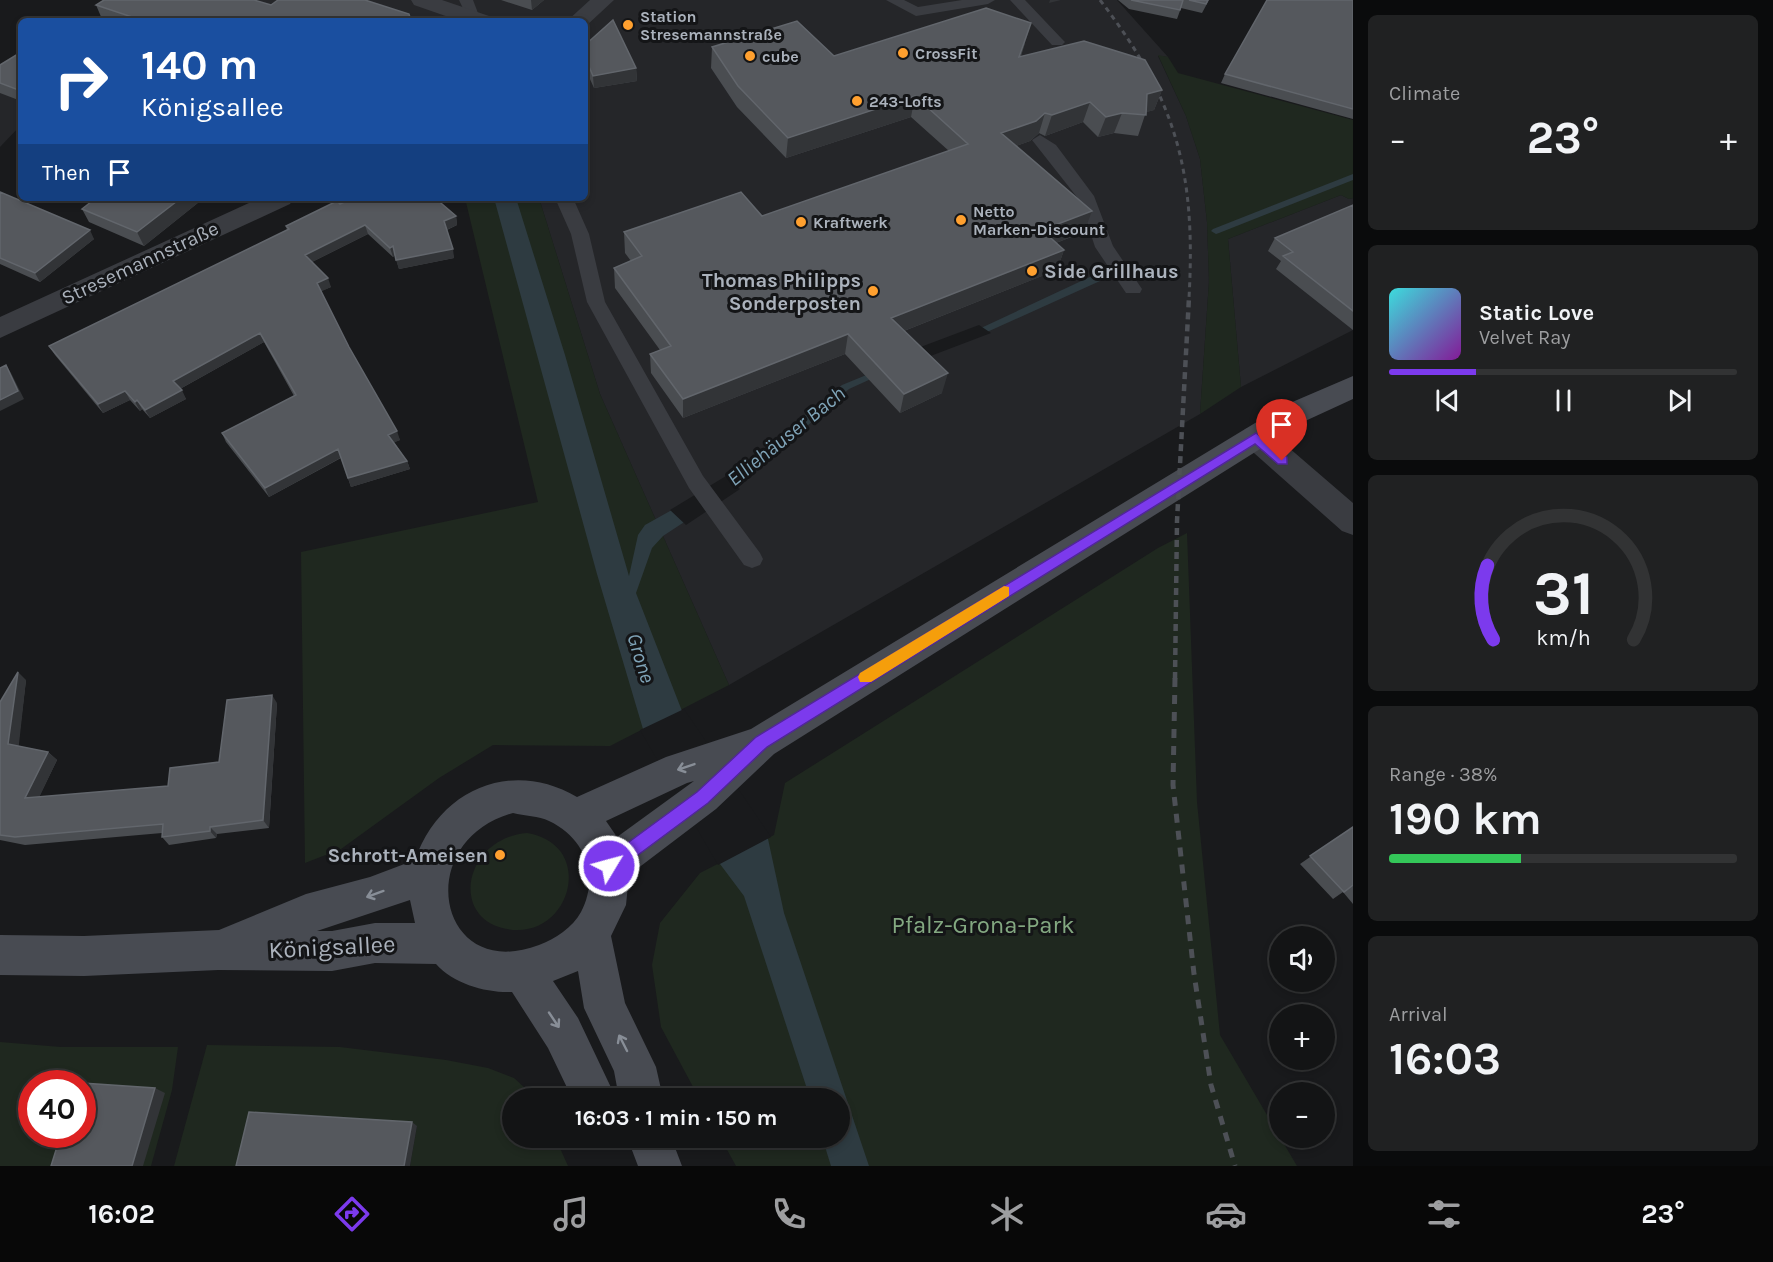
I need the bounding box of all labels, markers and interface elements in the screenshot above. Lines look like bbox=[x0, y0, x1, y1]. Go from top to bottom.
place label: Station Stresemannstraße bbox=[640, 7, 782, 44]
marker: Station Stresemannstraße bbox=[621, 18, 635, 32]
text: 140 m bbox=[141, 40, 258, 90]
icon: right bbox=[42, 42, 120, 120]
place label: CrossFit bbox=[915, 44, 978, 63]
marker: CrossFit bbox=[896, 46, 910, 60]
place label: cube bbox=[762, 47, 799, 66]
marker: cube bbox=[743, 49, 757, 63]
text: Climate bbox=[1389, 82, 1460, 105]
text: Königsallee bbox=[141, 91, 284, 123]
place label: 243-Lofts bbox=[869, 92, 942, 111]
marker: 243-Lofts bbox=[850, 94, 864, 108]
text: 23° bbox=[1527, 112, 1599, 164]
text: − bbox=[1389, 120, 1406, 158]
text: + bbox=[1720, 120, 1737, 158]
icon: arrive bbox=[103, 156, 136, 189]
text: Then bbox=[42, 160, 91, 186]
place label: Netto Marken-Discount bbox=[973, 202, 1105, 239]
place label: Kraftwerk bbox=[813, 213, 888, 232]
marker: Netto Marken-Discount bbox=[954, 213, 968, 227]
marker: Kraftwerk bbox=[794, 215, 808, 229]
street label: Stresemannstraße bbox=[58, 217, 222, 309]
place label: Side Grillhaus bbox=[1044, 260, 1179, 283]
marker: Side Grillhaus bbox=[1025, 264, 1039, 278]
place label: Thomas Philipps Sonderposten bbox=[702, 269, 861, 315]
marker: Thomas Philipps Sonderposten bbox=[866, 284, 880, 298]
text: Static Love bbox=[1479, 300, 1594, 326]
text: Velvet Ray bbox=[1479, 326, 1571, 349]
water label: Elliehäuser Bach bbox=[722, 381, 850, 491]
icon: previous bbox=[1431, 384, 1464, 417]
icon: pause bbox=[1547, 384, 1580, 417]
icon: next bbox=[1663, 384, 1696, 417]
pin bbox=[1256, 399, 1307, 461]
icon: arrive bbox=[1265, 408, 1298, 441]
text: 31 bbox=[1532, 557, 1594, 630]
text: km/h bbox=[1536, 625, 1590, 650]
water label: Grone bbox=[622, 630, 660, 686]
one-way arrow bbox=[677, 763, 696, 774]
text: Range · 38% bbox=[1389, 763, 1498, 786]
text: 190 km bbox=[1389, 793, 1542, 845]
position arrow bbox=[577, 834, 641, 898]
place label: Schrott-Ameisen bbox=[328, 844, 488, 867]
marker: Schrott-Ameisen bbox=[493, 848, 507, 862]
one-way arrow bbox=[366, 890, 385, 901]
park label: Pfalz-Grona-Park bbox=[891, 911, 1075, 939]
map controls bbox=[1269, 926, 1335, 1148]
button: sound bbox=[1269, 926, 1335, 992]
street label: Königsallee bbox=[268, 930, 396, 964]
text: Arrival bbox=[1389, 1003, 1448, 1026]
button: + bbox=[1269, 1004, 1335, 1070]
one-way arrow bbox=[549, 1011, 561, 1028]
text: 16:03 bbox=[1389, 1033, 1501, 1085]
one-way arrow bbox=[617, 1035, 629, 1052]
speed limit sign: 40 bbox=[18, 1070, 96, 1148]
button: − bbox=[1269, 1082, 1335, 1148]
text: 16:03 · 1 min · 150 m bbox=[575, 1105, 777, 1131]
icon: directions bbox=[331, 1193, 373, 1235]
icon: music bbox=[550, 1193, 592, 1235]
icon: phone bbox=[768, 1193, 810, 1235]
icon: climate bbox=[986, 1193, 1028, 1235]
icon: car bbox=[1205, 1193, 1247, 1235]
icon: filters bbox=[1423, 1193, 1465, 1235]
text: 16:02 bbox=[88, 1198, 155, 1230]
text: 23° bbox=[1641, 1198, 1685, 1230]

